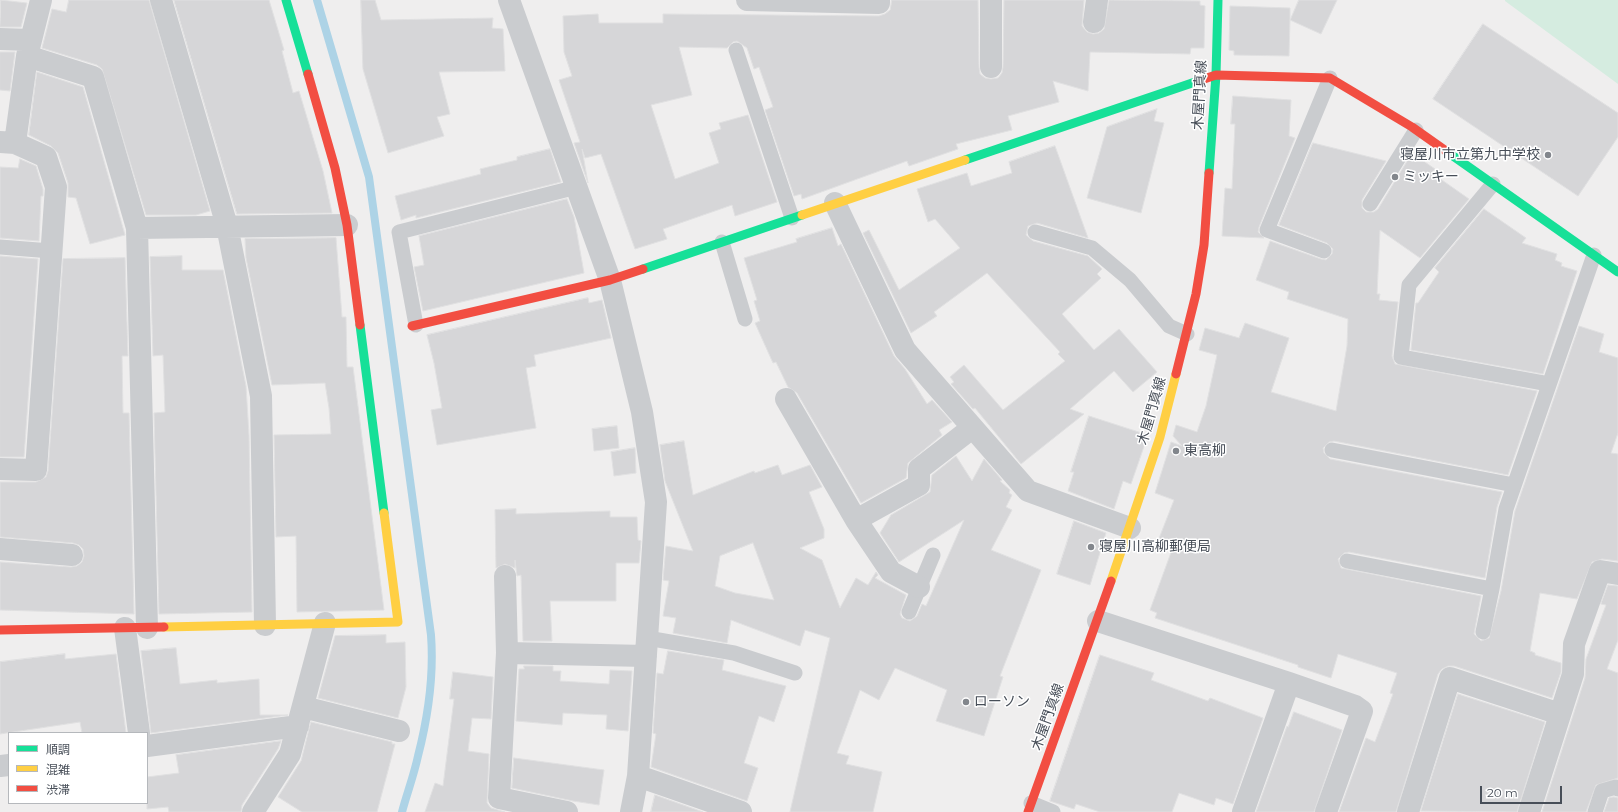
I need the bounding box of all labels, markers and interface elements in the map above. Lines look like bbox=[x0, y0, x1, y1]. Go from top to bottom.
street label: 木屋門真線 bbox=[1190, 60, 1210, 130]
place label: 寝屋川市立第九中学校 bbox=[1400, 147, 1540, 163]
marker: 寝屋川市立第九中学校 bbox=[1543, 150, 1553, 160]
place label: ミッキー bbox=[1403, 169, 1459, 185]
marker: ミッキー bbox=[1390, 172, 1400, 182]
street label: 木屋門真線 bbox=[1134, 375, 1170, 447]
place label: 東高柳 bbox=[1184, 443, 1226, 459]
marker: 東高柳 bbox=[1171, 446, 1181, 456]
place label: 寝屋川高柳郵便局 bbox=[1099, 539, 1211, 555]
marker: 寝屋川高柳郵便局 bbox=[1086, 542, 1096, 552]
street label: 木屋門真線 bbox=[1028, 681, 1068, 753]
place label: ローソン bbox=[974, 694, 1030, 710]
marker: ローソン bbox=[961, 697, 971, 707]
legend bbox=[8, 732, 148, 804]
text: 順調 bbox=[46, 742, 70, 757]
text: 混雑 bbox=[46, 762, 70, 777]
scale bar bbox=[1482, 778, 1564, 804]
text: 渋滞 bbox=[46, 782, 70, 797]
text: 20 m bbox=[1487, 785, 1518, 800]

